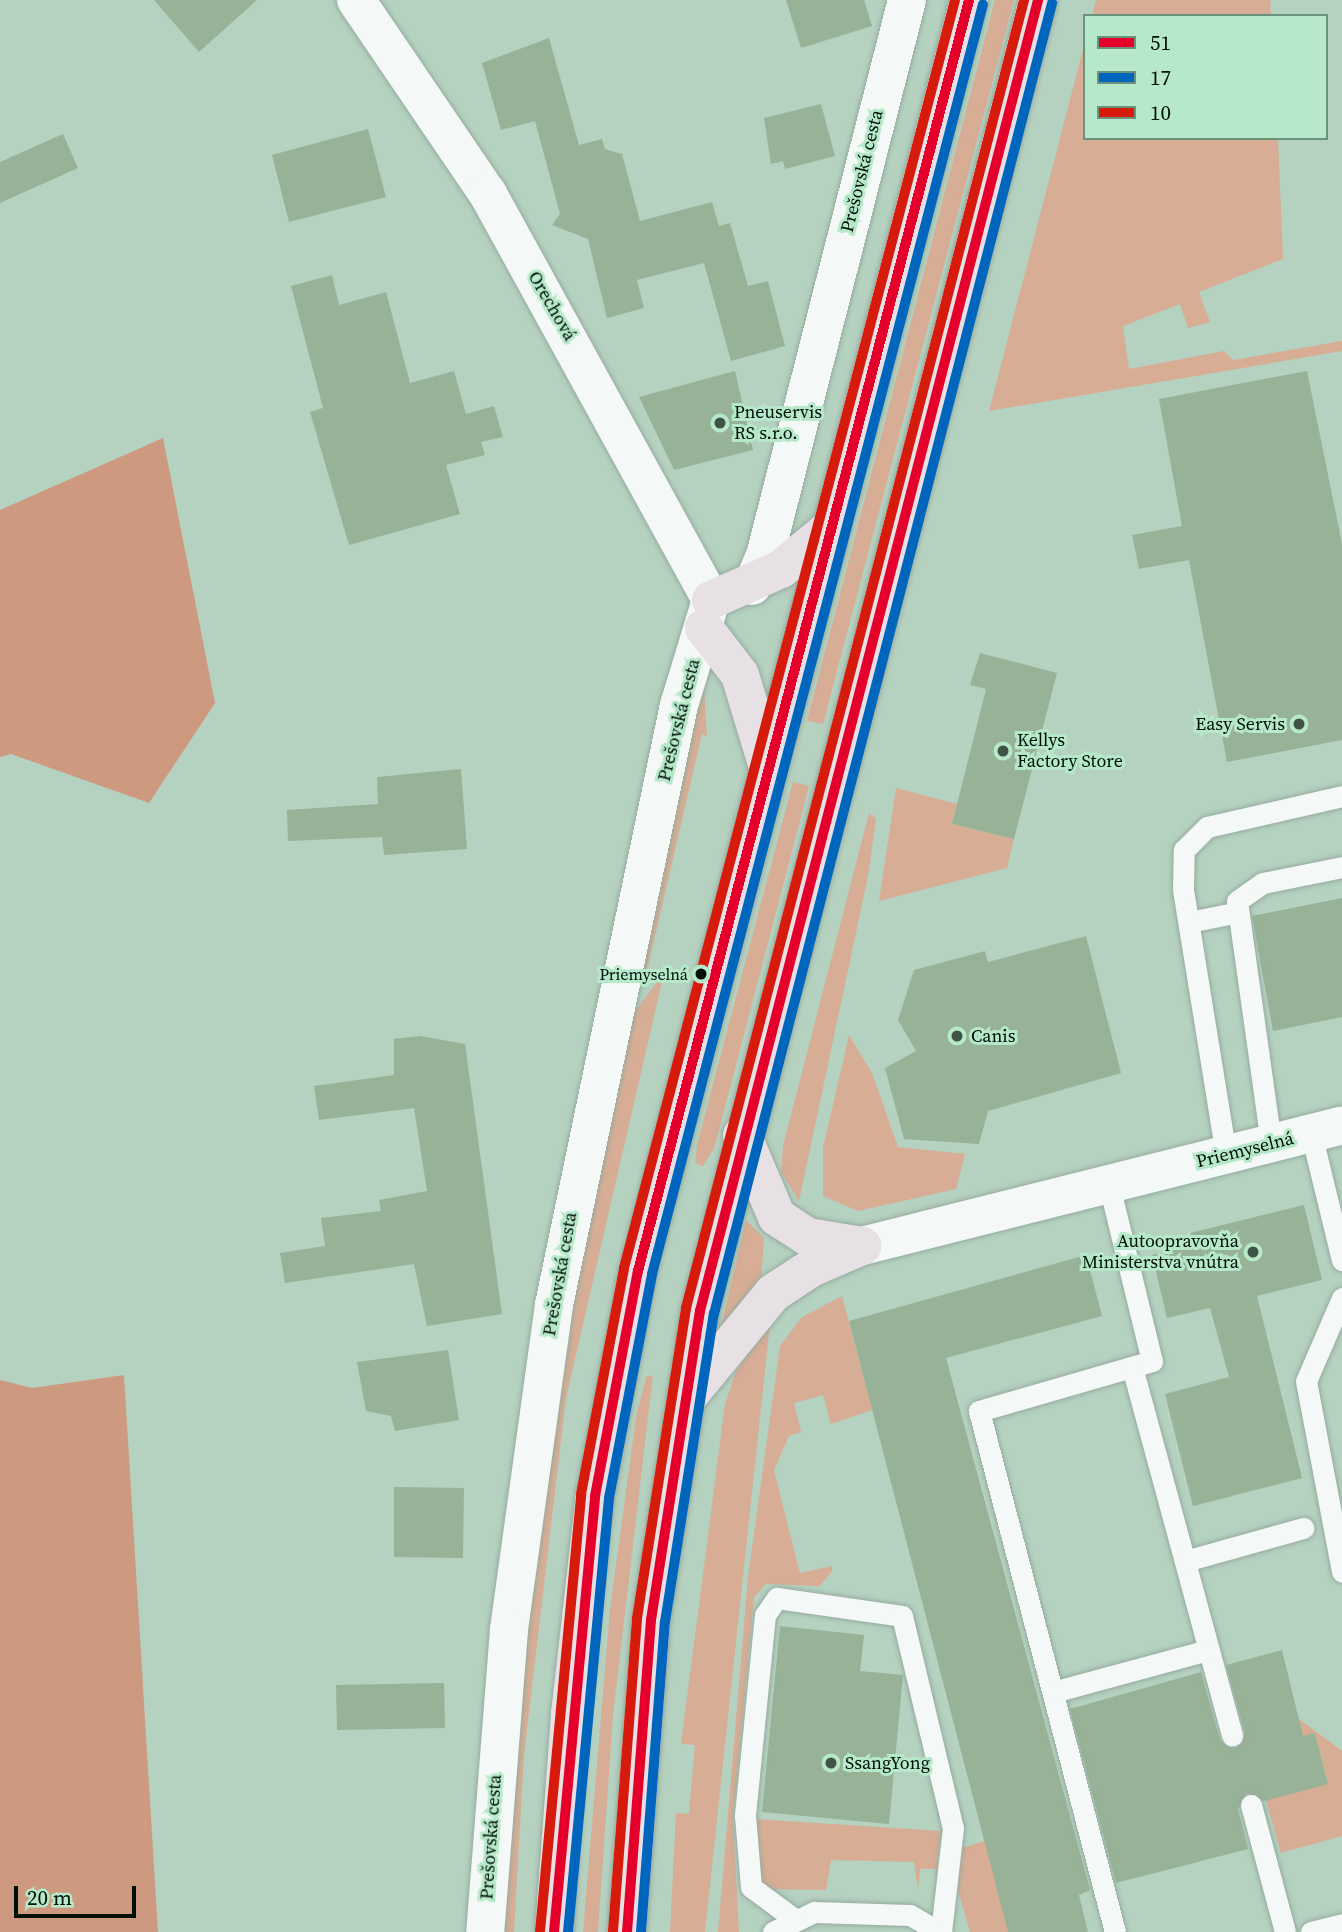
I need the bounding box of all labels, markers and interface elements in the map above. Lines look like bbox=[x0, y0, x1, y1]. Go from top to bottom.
legend bbox=[1083, 14, 1328, 140]
text: 51 bbox=[1150, 28, 1171, 57]
text: 17 bbox=[1150, 63, 1171, 92]
text: 10 bbox=[1150, 98, 1171, 127]
street label: Prešovská cesta bbox=[836, 108, 888, 234]
street label: Orechová bbox=[523, 267, 581, 345]
place label: Pneuservis RS s.r.o. bbox=[734, 402, 822, 444]
marker: Pneuservis RS s.r.o. bbox=[712, 415, 728, 431]
street label: Prešovská cesta bbox=[653, 657, 705, 783]
place label: Easy Servis bbox=[1195, 713, 1285, 735]
marker: Easy Servis bbox=[1291, 716, 1307, 732]
place label: Kellys Factory Store bbox=[1017, 730, 1123, 772]
marker: Kellys Factory Store bbox=[995, 743, 1011, 759]
place label: Priemyselná bbox=[600, 964, 688, 984]
marker: Priemyselná bbox=[694, 967, 708, 981]
place label: Canis bbox=[971, 1025, 1016, 1047]
marker: Canis bbox=[949, 1028, 965, 1044]
street label: Priemyselná bbox=[1194, 1127, 1296, 1173]
street label: Prešovská cesta bbox=[538, 1210, 582, 1338]
place label: Autoopravovňa Ministerstva vnútra bbox=[1082, 1231, 1239, 1274]
marker: Autoopravovňa Ministerstva vnútra bbox=[1245, 1244, 1261, 1260]
place label: SsangYong bbox=[845, 1752, 930, 1774]
marker: SsangYong bbox=[823, 1755, 839, 1771]
street label: Prešovská cesta bbox=[476, 1774, 506, 1900]
scale bar bbox=[18, 1872, 140, 1916]
text: 20 m bbox=[27, 1883, 72, 1912]

